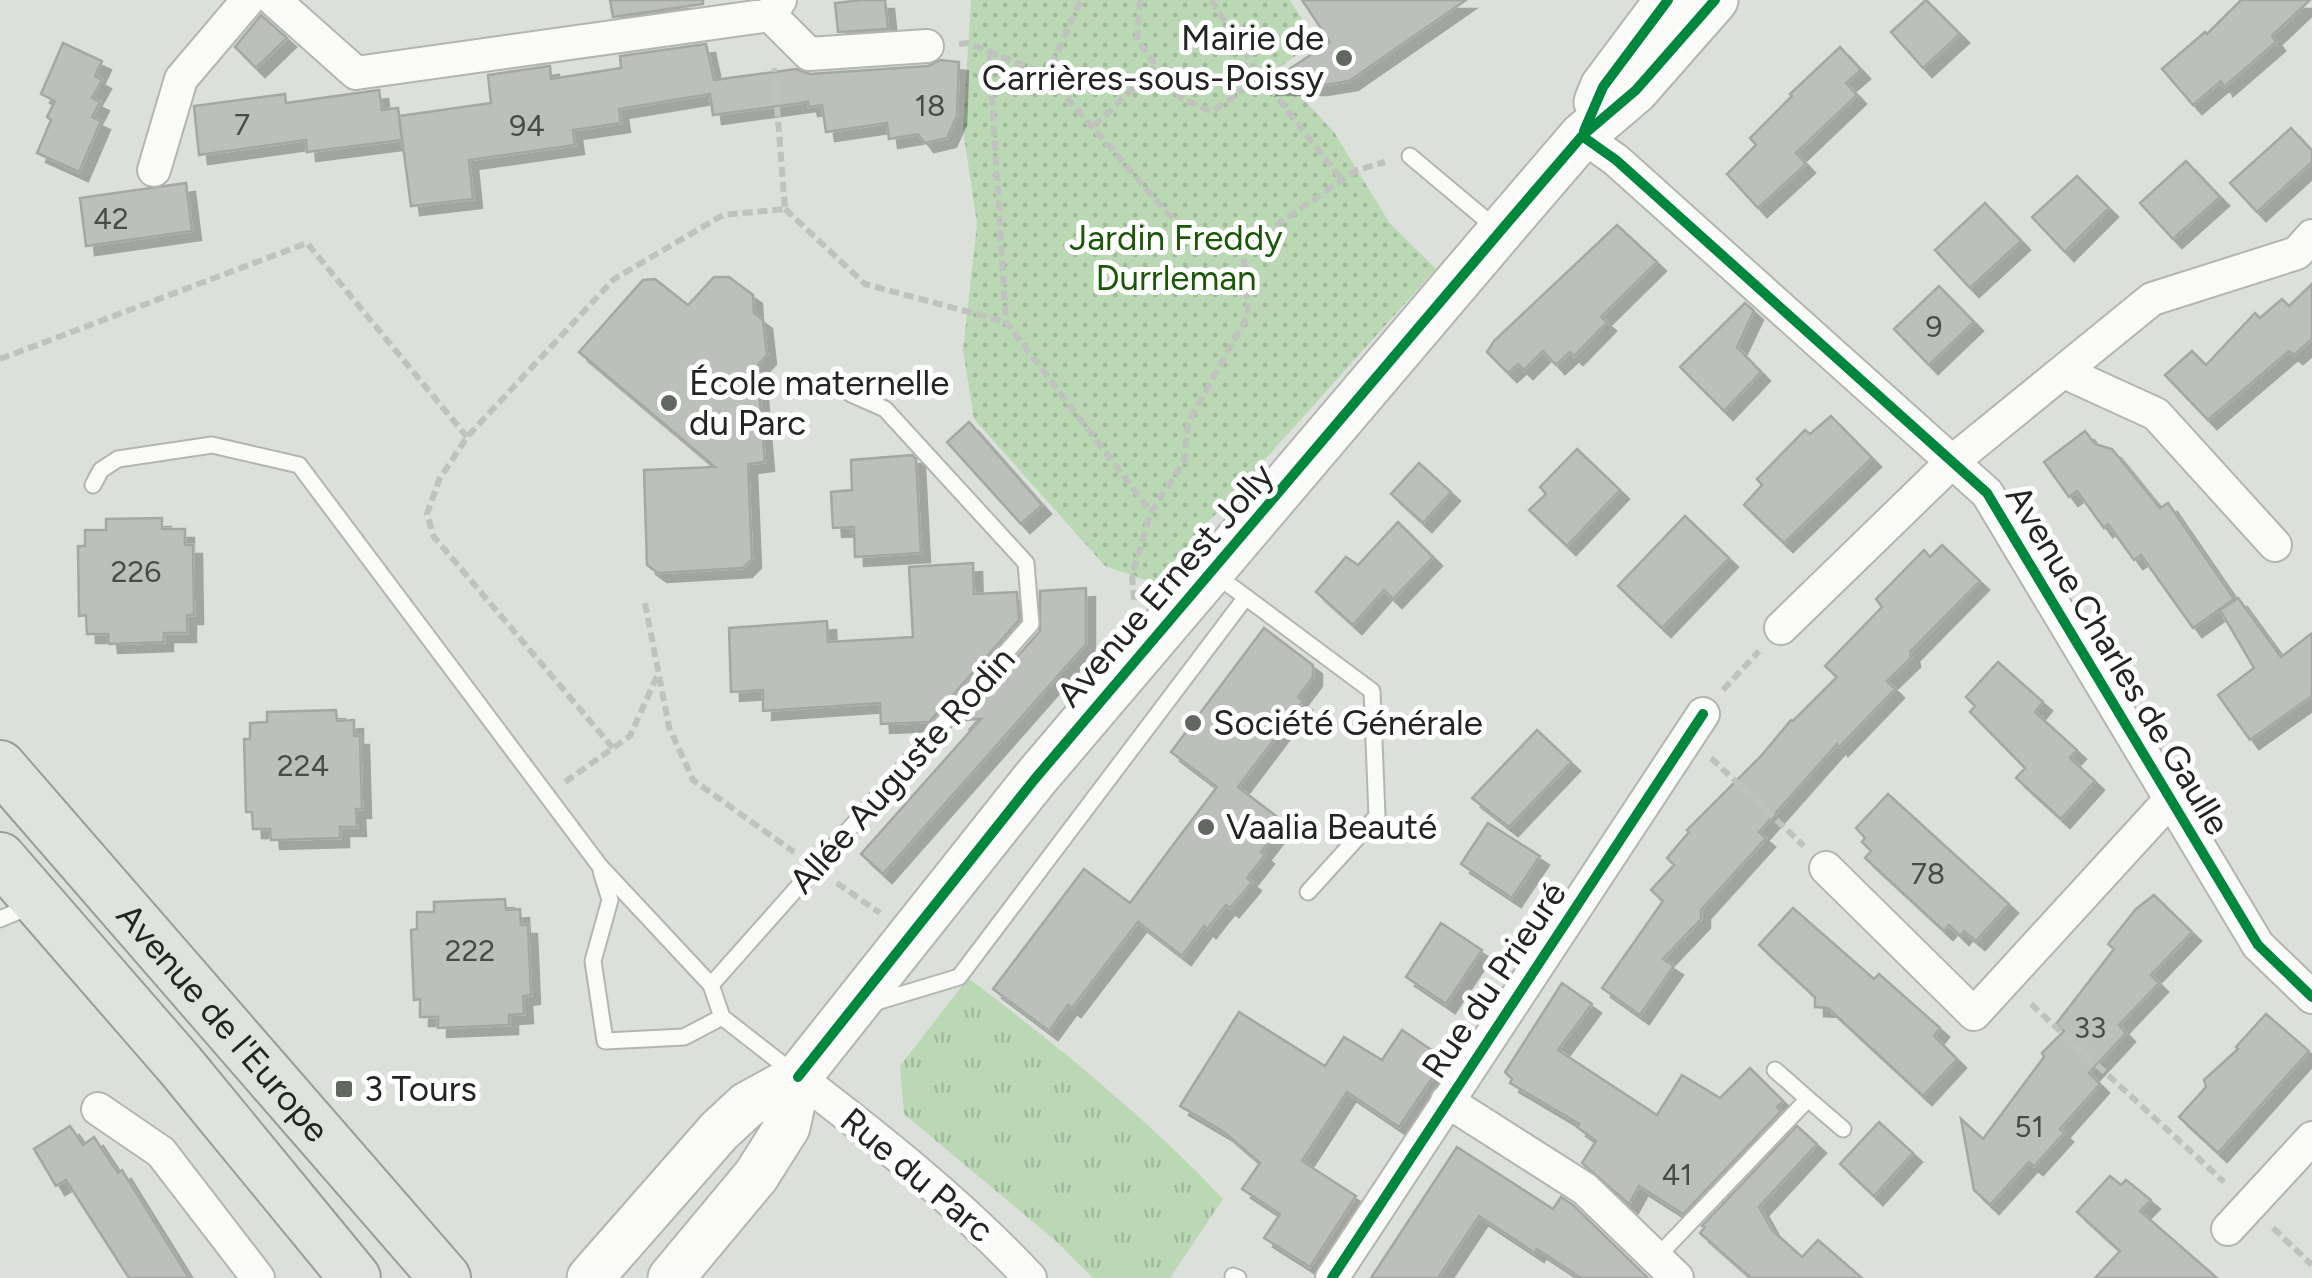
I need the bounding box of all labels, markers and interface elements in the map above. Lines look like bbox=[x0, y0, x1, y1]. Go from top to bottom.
place label: Mairie de Carrières-sous-Poissy bbox=[982, 17, 1325, 99]
marker: Mairie de Carrières-sous-Poissy bbox=[1333, 47, 1355, 69]
house number: 18 bbox=[915, 87, 945, 124]
house number: 7 bbox=[234, 106, 250, 143]
house number: 94 bbox=[509, 107, 545, 144]
house number: 42 bbox=[93, 200, 129, 237]
park label: Jardin Freddy Durrleman bbox=[1069, 217, 1283, 299]
house number: 9 bbox=[1926, 308, 1942, 345]
place label: École maternelle du Parc bbox=[689, 362, 949, 444]
marker: École maternelle du Parc bbox=[658, 392, 680, 414]
street label: Avenue Ernest Jolly bbox=[1048, 454, 1282, 715]
street label: Avenue Charles de Gaulle bbox=[1997, 478, 2239, 842]
house number: 226 bbox=[111, 553, 161, 590]
street label: Allée Auguste Rodin bbox=[780, 638, 1024, 902]
place label: Société Générale bbox=[1213, 702, 1483, 744]
marker: Société Générale bbox=[1182, 712, 1204, 734]
house number: 224 bbox=[277, 747, 329, 784]
place label: Vaalia Beauté bbox=[1226, 806, 1437, 848]
marker: Vaalia Beauté bbox=[1195, 816, 1217, 838]
house number: 78 bbox=[1911, 855, 1945, 892]
street label: Rue du Prieuré bbox=[1413, 874, 1575, 1086]
street label: Avenue de l'Europe bbox=[108, 895, 338, 1150]
house number: 222 bbox=[445, 932, 495, 969]
house number: 33 bbox=[2074, 1009, 2106, 1046]
place label: 3 Tours bbox=[364, 1068, 477, 1110]
marker: 3 Tours bbox=[333, 1078, 355, 1100]
street label: Rue du Parc bbox=[832, 1099, 1002, 1251]
house number: 51 bbox=[2014, 1108, 2044, 1145]
house number: 41 bbox=[1661, 1156, 1693, 1193]

